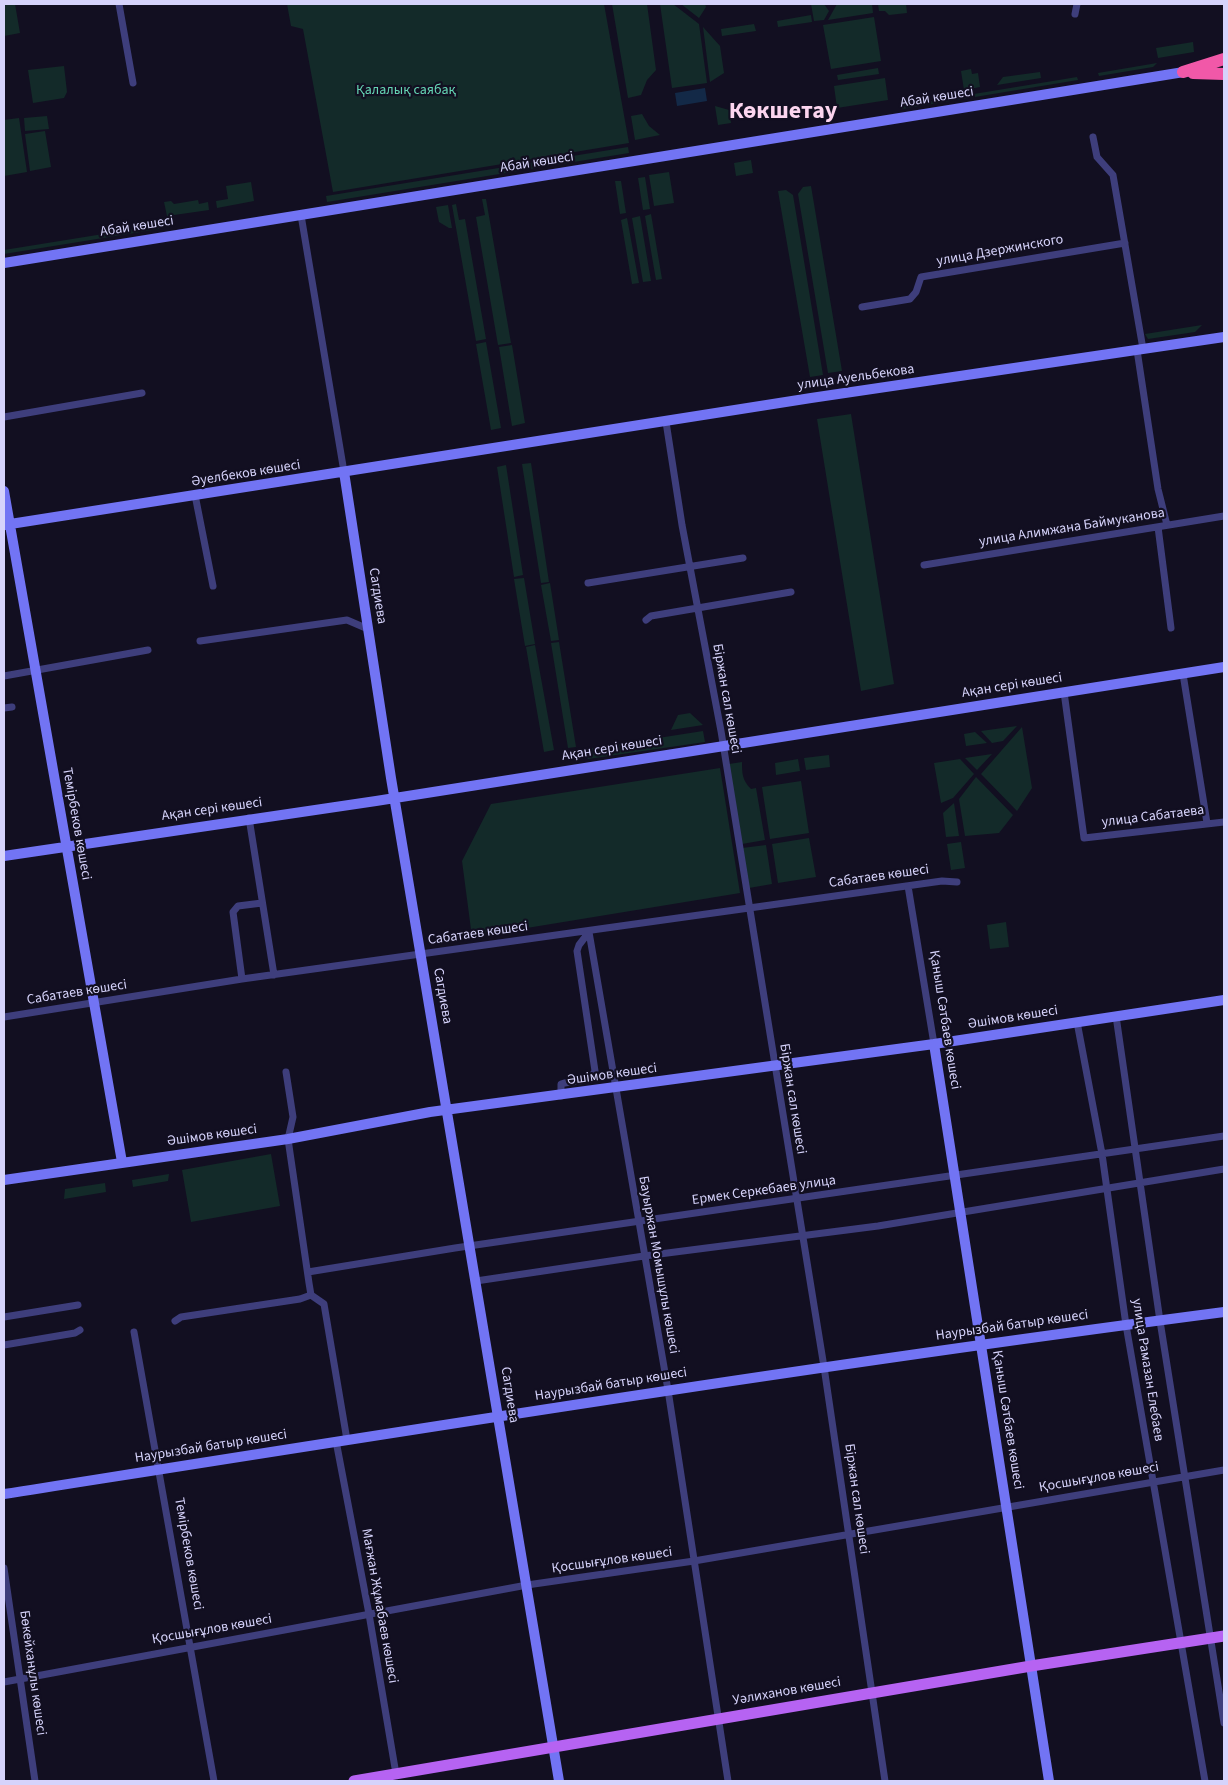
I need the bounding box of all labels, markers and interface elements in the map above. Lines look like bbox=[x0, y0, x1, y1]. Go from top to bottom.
park label: Қалалық саябақ bbox=[356, 83, 456, 99]
street label: Абай көшесі bbox=[899, 84, 975, 112]
district label: Көкшетау bbox=[729, 99, 837, 127]
street label: Абай көшесі bbox=[499, 149, 575, 177]
street label: Абай көшесі bbox=[99, 213, 175, 241]
street label: улица Дзержинского bbox=[935, 232, 1065, 270]
street label: улица Ауельбекова bbox=[797, 361, 915, 395]
street label: Әуелбеков көшесі bbox=[190, 457, 302, 491]
street label: улица Алимжана Баймуканова bbox=[978, 505, 1166, 551]
street label: Сагдиева bbox=[364, 567, 390, 625]
street label: Біржан сал көшесі bbox=[708, 643, 744, 755]
street label: Ақан сері көшесі bbox=[961, 670, 1063, 702]
street label: Ақан сері көшесі bbox=[561, 733, 663, 765]
street label: Темірбеков көшесі bbox=[58, 766, 94, 882]
street label: Ақан сері көшесі bbox=[161, 795, 263, 825]
street label: улица Сабатаева bbox=[1101, 802, 1205, 832]
street label: Сабатаев көшесі bbox=[828, 862, 930, 892]
street label: Сабатаев көшесі bbox=[427, 919, 529, 949]
street label: Қаныш Сәтбаев көшесі bbox=[925, 949, 963, 1091]
street label: Сагдиева bbox=[429, 967, 455, 1025]
street label: Сабатаев көшесі bbox=[26, 977, 128, 1009]
street label: Әшімов көшесі bbox=[967, 1003, 1059, 1033]
street label: Біржан сал көшесі bbox=[775, 1043, 809, 1155]
street label: Әшімов көшесі bbox=[566, 1060, 658, 1090]
street label: Әшімов көшесі bbox=[166, 1121, 258, 1151]
street label: Ермек Серкебаев улица bbox=[691, 1173, 837, 1209]
street label: Бауыржан Момышұлы көшесі bbox=[634, 1175, 682, 1355]
street label: улица Рамазан Елебаев bbox=[1127, 1297, 1167, 1443]
street label: Наурызбай батыр көшесі bbox=[935, 1307, 1089, 1345]
street label: Қаныш Сәтбаев көшесі bbox=[988, 1349, 1026, 1491]
street label: Наурызбай батыр көшесі bbox=[534, 1365, 688, 1405]
street label: Сагдиева bbox=[496, 1366, 522, 1424]
street label: Наурызбай батыр көшесі bbox=[134, 1427, 288, 1467]
street label: Біржан сал көшесі bbox=[840, 1443, 872, 1555]
street label: Қосшығұлов көшесі bbox=[1038, 1459, 1160, 1497]
street label: Темірбеков көшесі bbox=[170, 1496, 206, 1612]
street label: Мағжан Жұмабаев көшесі bbox=[357, 1527, 401, 1685]
street label: Қосшығұлов көшесі bbox=[551, 1544, 673, 1578]
street label: Бөкейханұлы көшесі bbox=[15, 1609, 49, 1737]
street label: Қосшығұлов көшесі bbox=[151, 1611, 273, 1649]
street label: Уәлиханов көшесі bbox=[732, 1674, 842, 1710]

